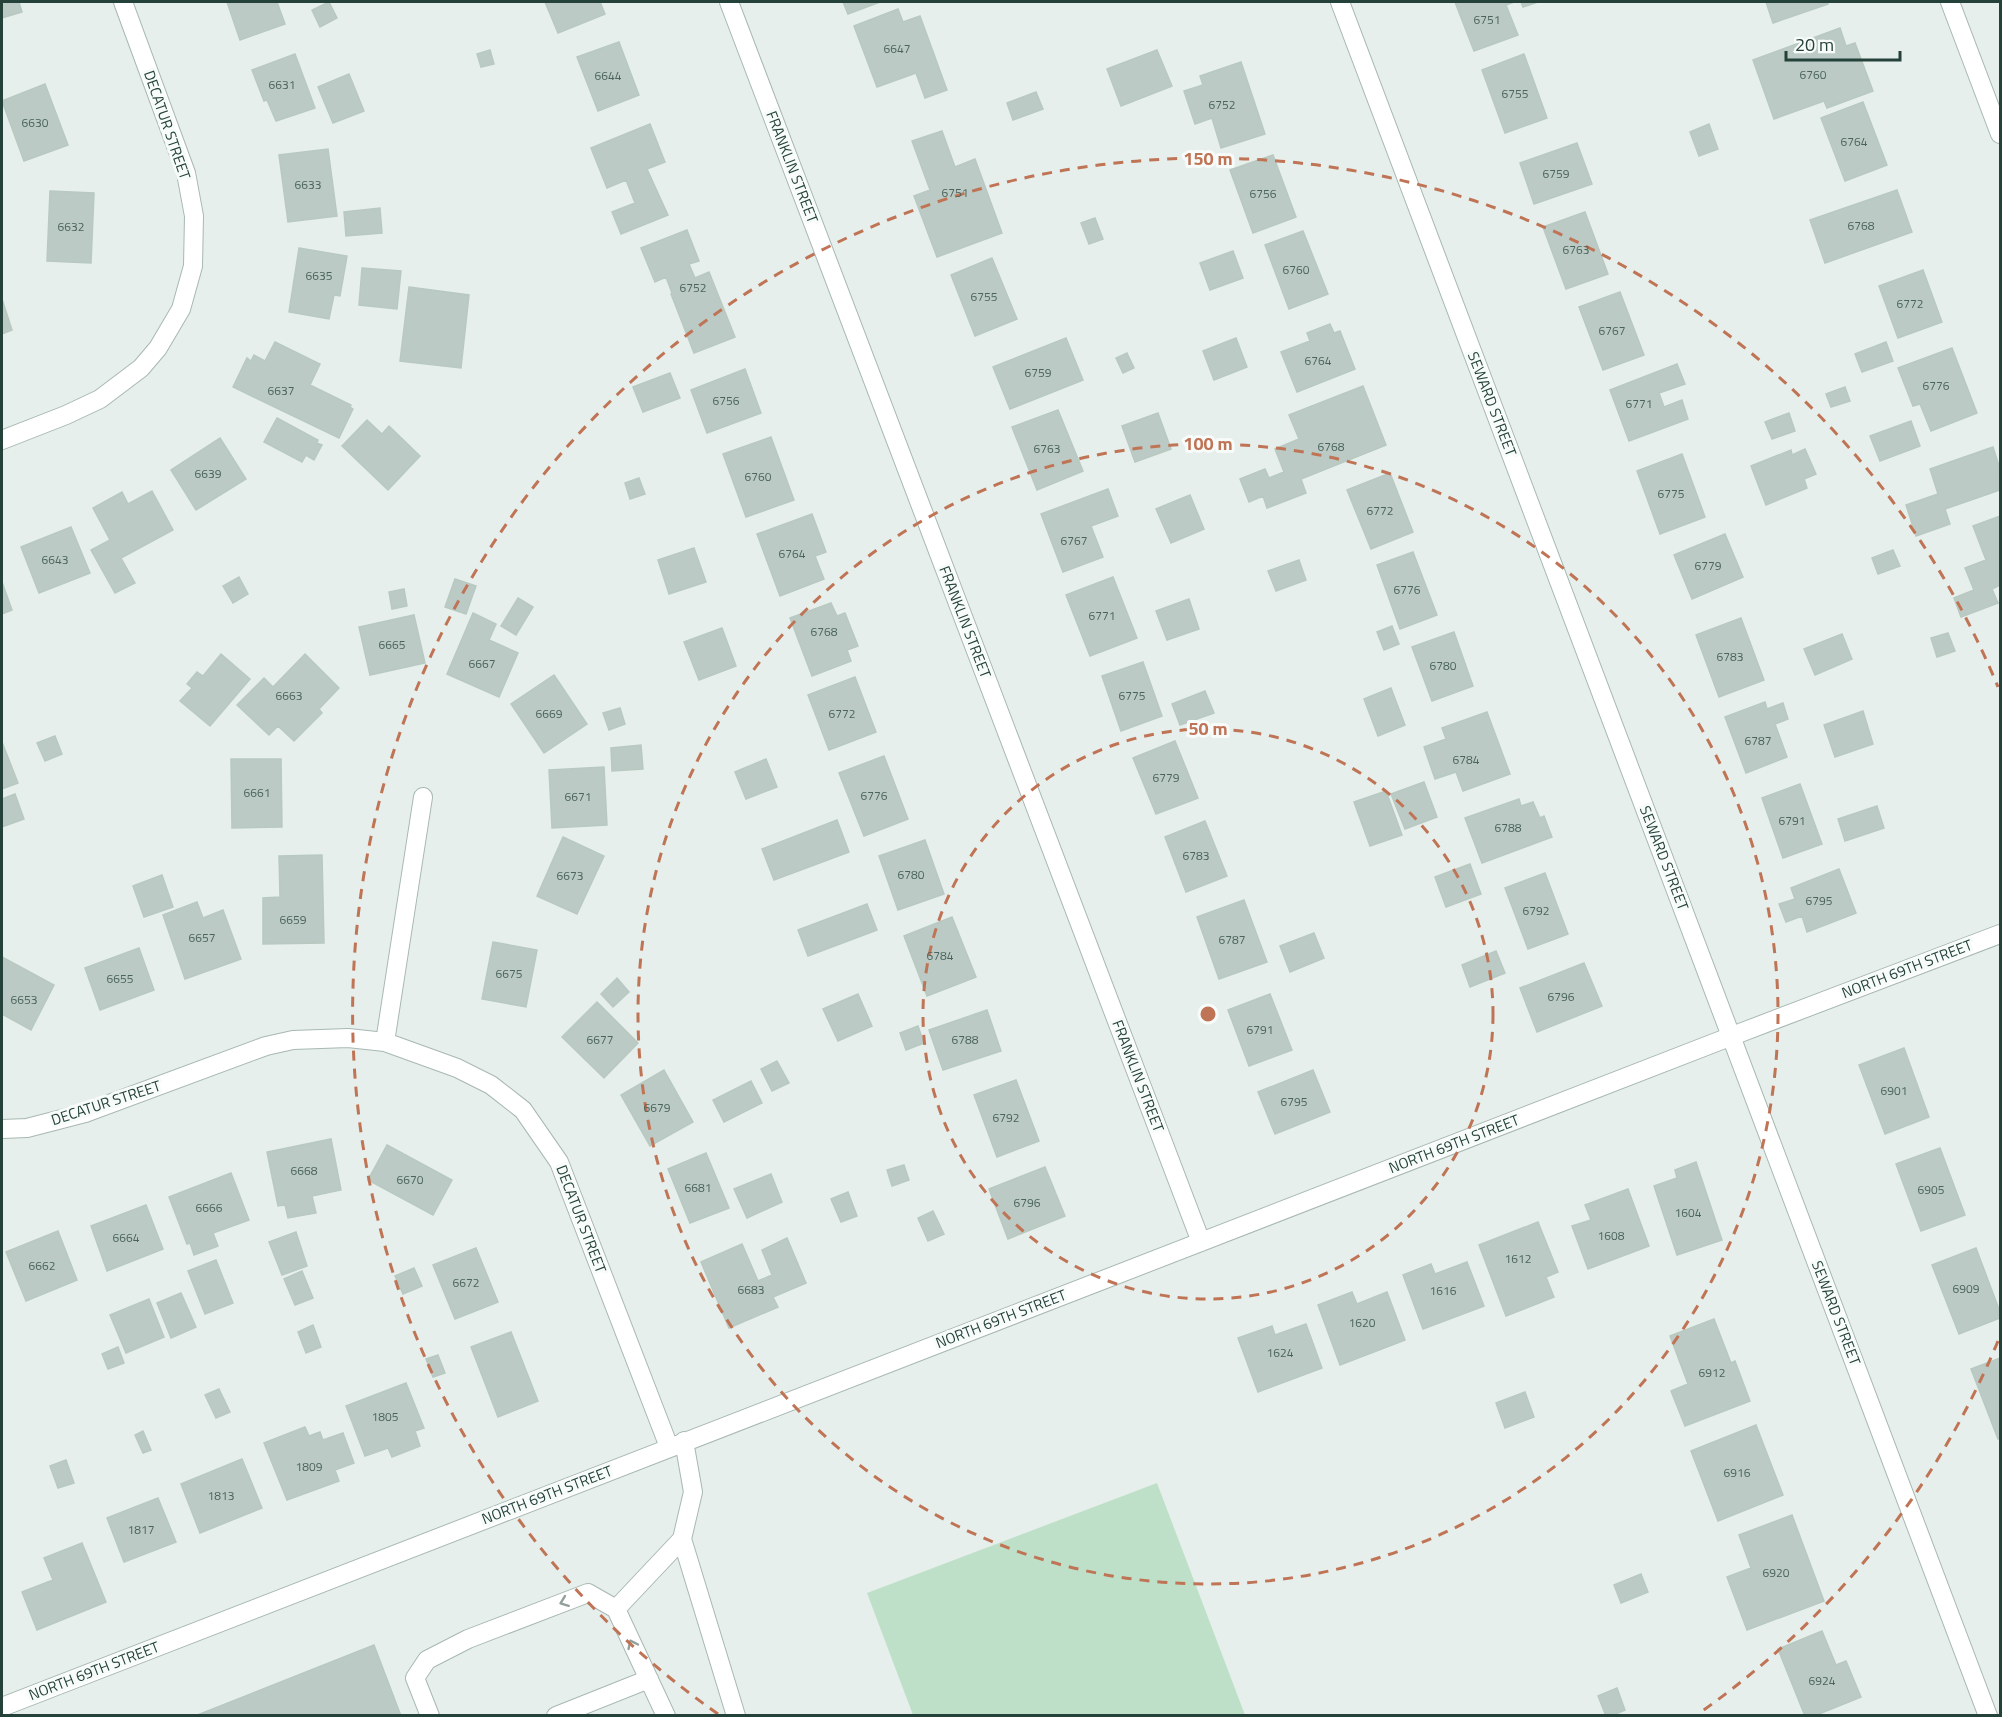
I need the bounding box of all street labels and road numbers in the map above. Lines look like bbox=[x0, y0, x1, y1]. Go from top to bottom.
street label: DECATUR STREET bbox=[138, 67, 197, 183]
street label: FRANKLIN STREET bbox=[760, 107, 825, 226]
street label: SEWARD STREET bbox=[1462, 348, 1523, 460]
street label: FRANKLIN STREET bbox=[933, 562, 998, 681]
street label: SEWARD STREET bbox=[1634, 802, 1695, 914]
street label: NORTH 69TH STREET bbox=[1838, 933, 1976, 1004]
street label: FRANKLIN STREET bbox=[1106, 1016, 1171, 1135]
street label: DECATUR STREET bbox=[48, 1074, 164, 1131]
street label: NORTH 69TH STREET bbox=[1385, 1108, 1523, 1179]
street label: DECATUR STREET bbox=[550, 1161, 613, 1276]
street label: SEWARD STREET bbox=[1806, 1257, 1867, 1369]
street label: NORTH 69TH STREET bbox=[932, 1283, 1070, 1354]
street label: NORTH 69TH STREET bbox=[478, 1459, 616, 1530]
street label: NORTH 69TH STREET bbox=[25, 1635, 163, 1706]

